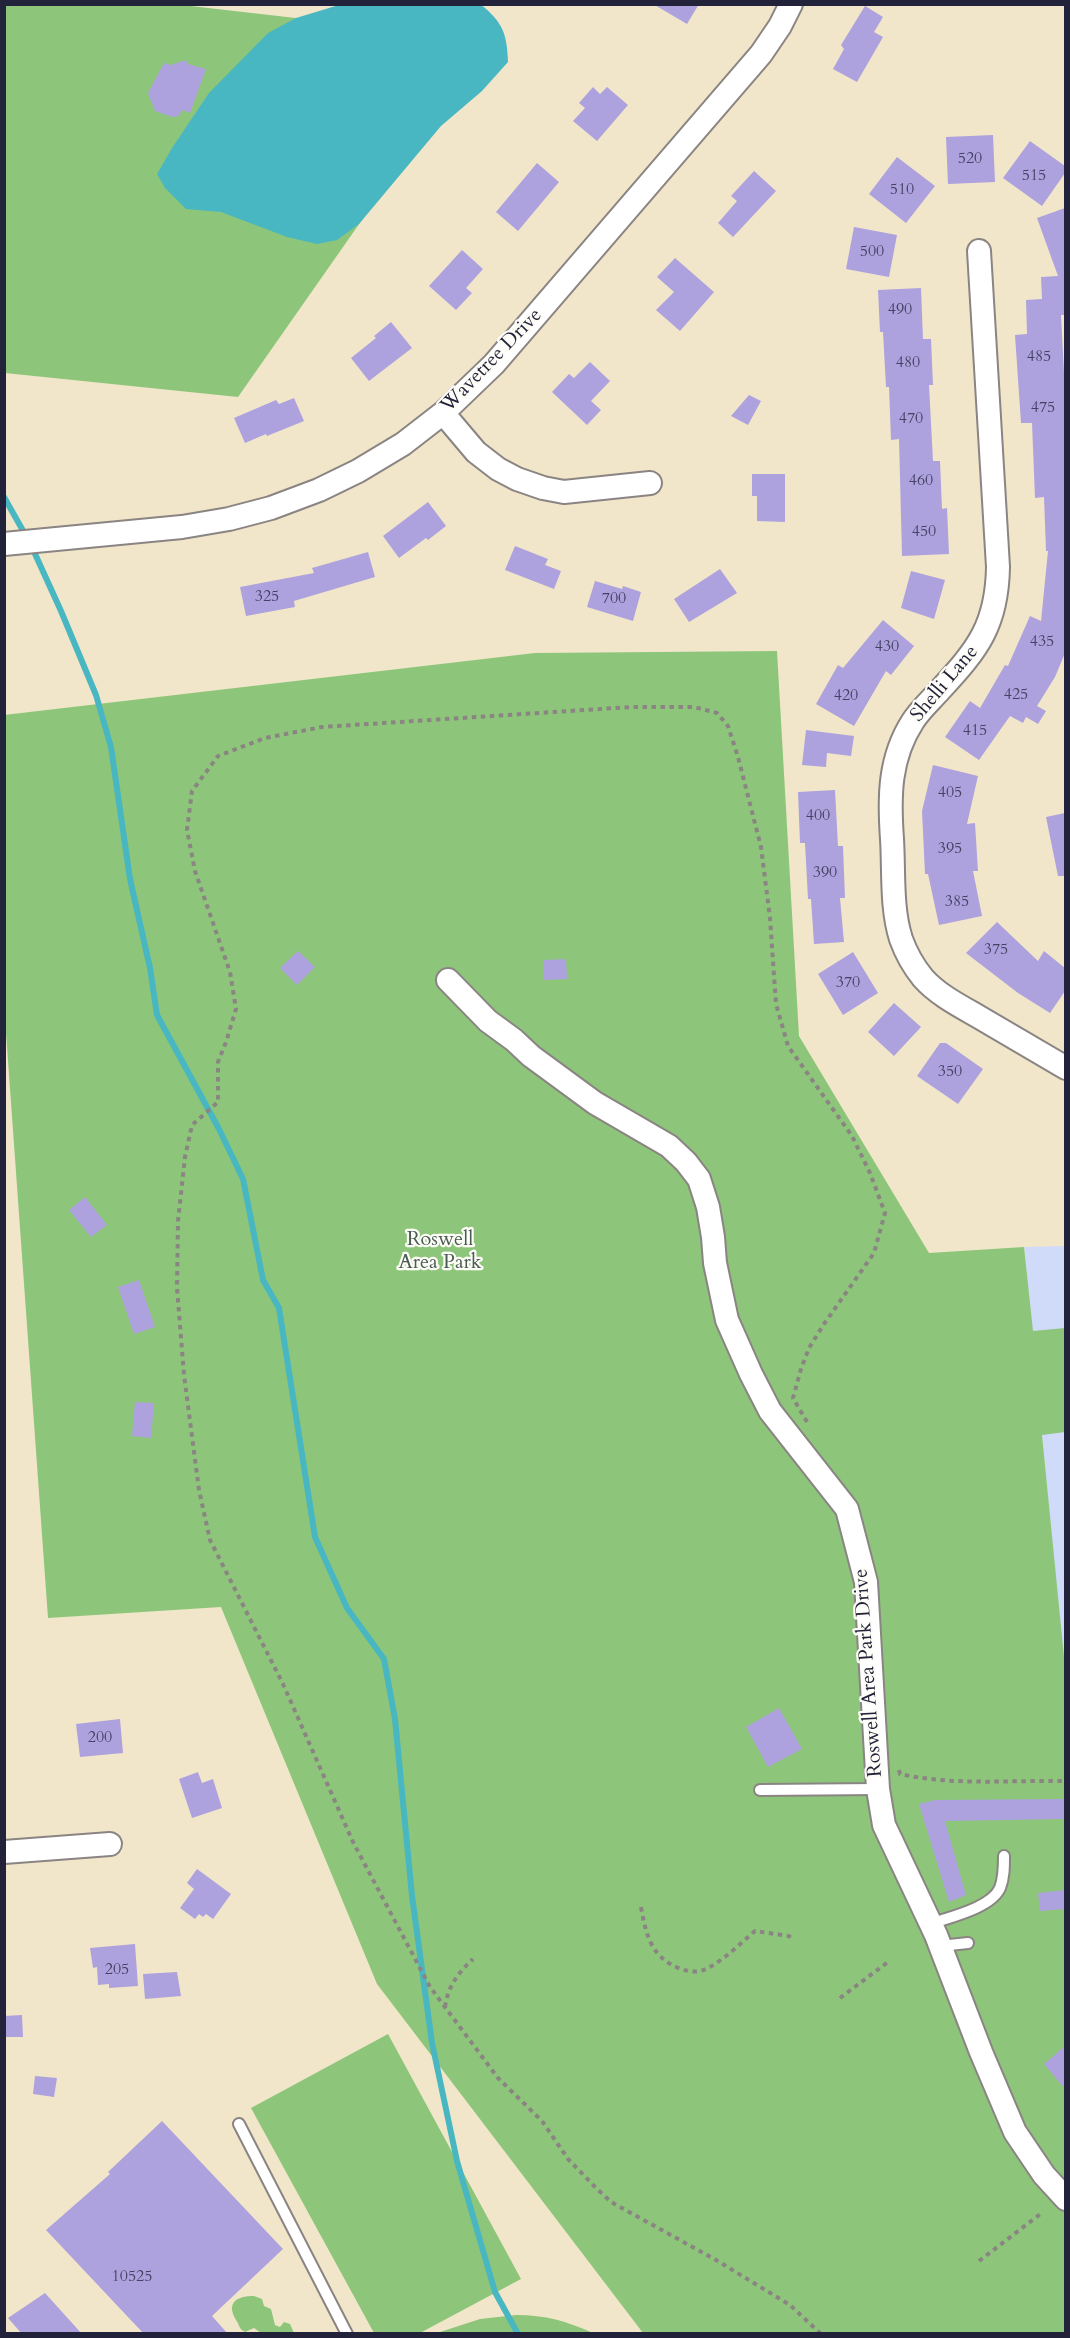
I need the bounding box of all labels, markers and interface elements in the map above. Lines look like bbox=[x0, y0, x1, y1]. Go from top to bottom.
house number: 520 bbox=[958, 149, 982, 169]
house number: 515 bbox=[1022, 166, 1046, 186]
house number: 510 bbox=[890, 180, 914, 200]
house number: 500 bbox=[860, 242, 884, 262]
house number: 490 bbox=[888, 300, 912, 320]
street label: Wavetree Drive bbox=[436, 304, 548, 418]
house number: 485 bbox=[1027, 347, 1051, 367]
house number: 480 bbox=[896, 353, 920, 373]
house number: 475 bbox=[1031, 398, 1055, 418]
house number: 470 bbox=[899, 409, 923, 429]
house number: 460 bbox=[909, 471, 933, 491]
house number: 450 bbox=[912, 522, 936, 542]
house number: 325 bbox=[255, 587, 279, 607]
house number: 700 bbox=[602, 589, 626, 609]
house number: 435 bbox=[1030, 632, 1054, 652]
house number: 430 bbox=[875, 637, 899, 657]
street label: Shelli Lane bbox=[906, 641, 984, 727]
house number: 425 bbox=[1004, 685, 1028, 705]
house number: 420 bbox=[834, 686, 858, 706]
house number: 415 bbox=[963, 721, 987, 741]
house number: 405 bbox=[938, 783, 962, 803]
house number: 400 bbox=[806, 806, 830, 826]
house number: 395 bbox=[938, 839, 962, 859]
house number: 390 bbox=[813, 863, 837, 883]
house number: 385 bbox=[945, 892, 969, 912]
house number: 375 bbox=[984, 940, 1008, 960]
house number: 370 bbox=[836, 973, 860, 993]
house number: 350 bbox=[938, 1062, 962, 1082]
park label: Roswell Area Park bbox=[398, 1228, 482, 1275]
street label: Roswell Area Park Drive bbox=[850, 1568, 888, 1778]
house number: 200 bbox=[88, 1728, 112, 1748]
house number: 205 bbox=[105, 1960, 129, 1980]
house number: 10525 bbox=[112, 2267, 152, 2287]

